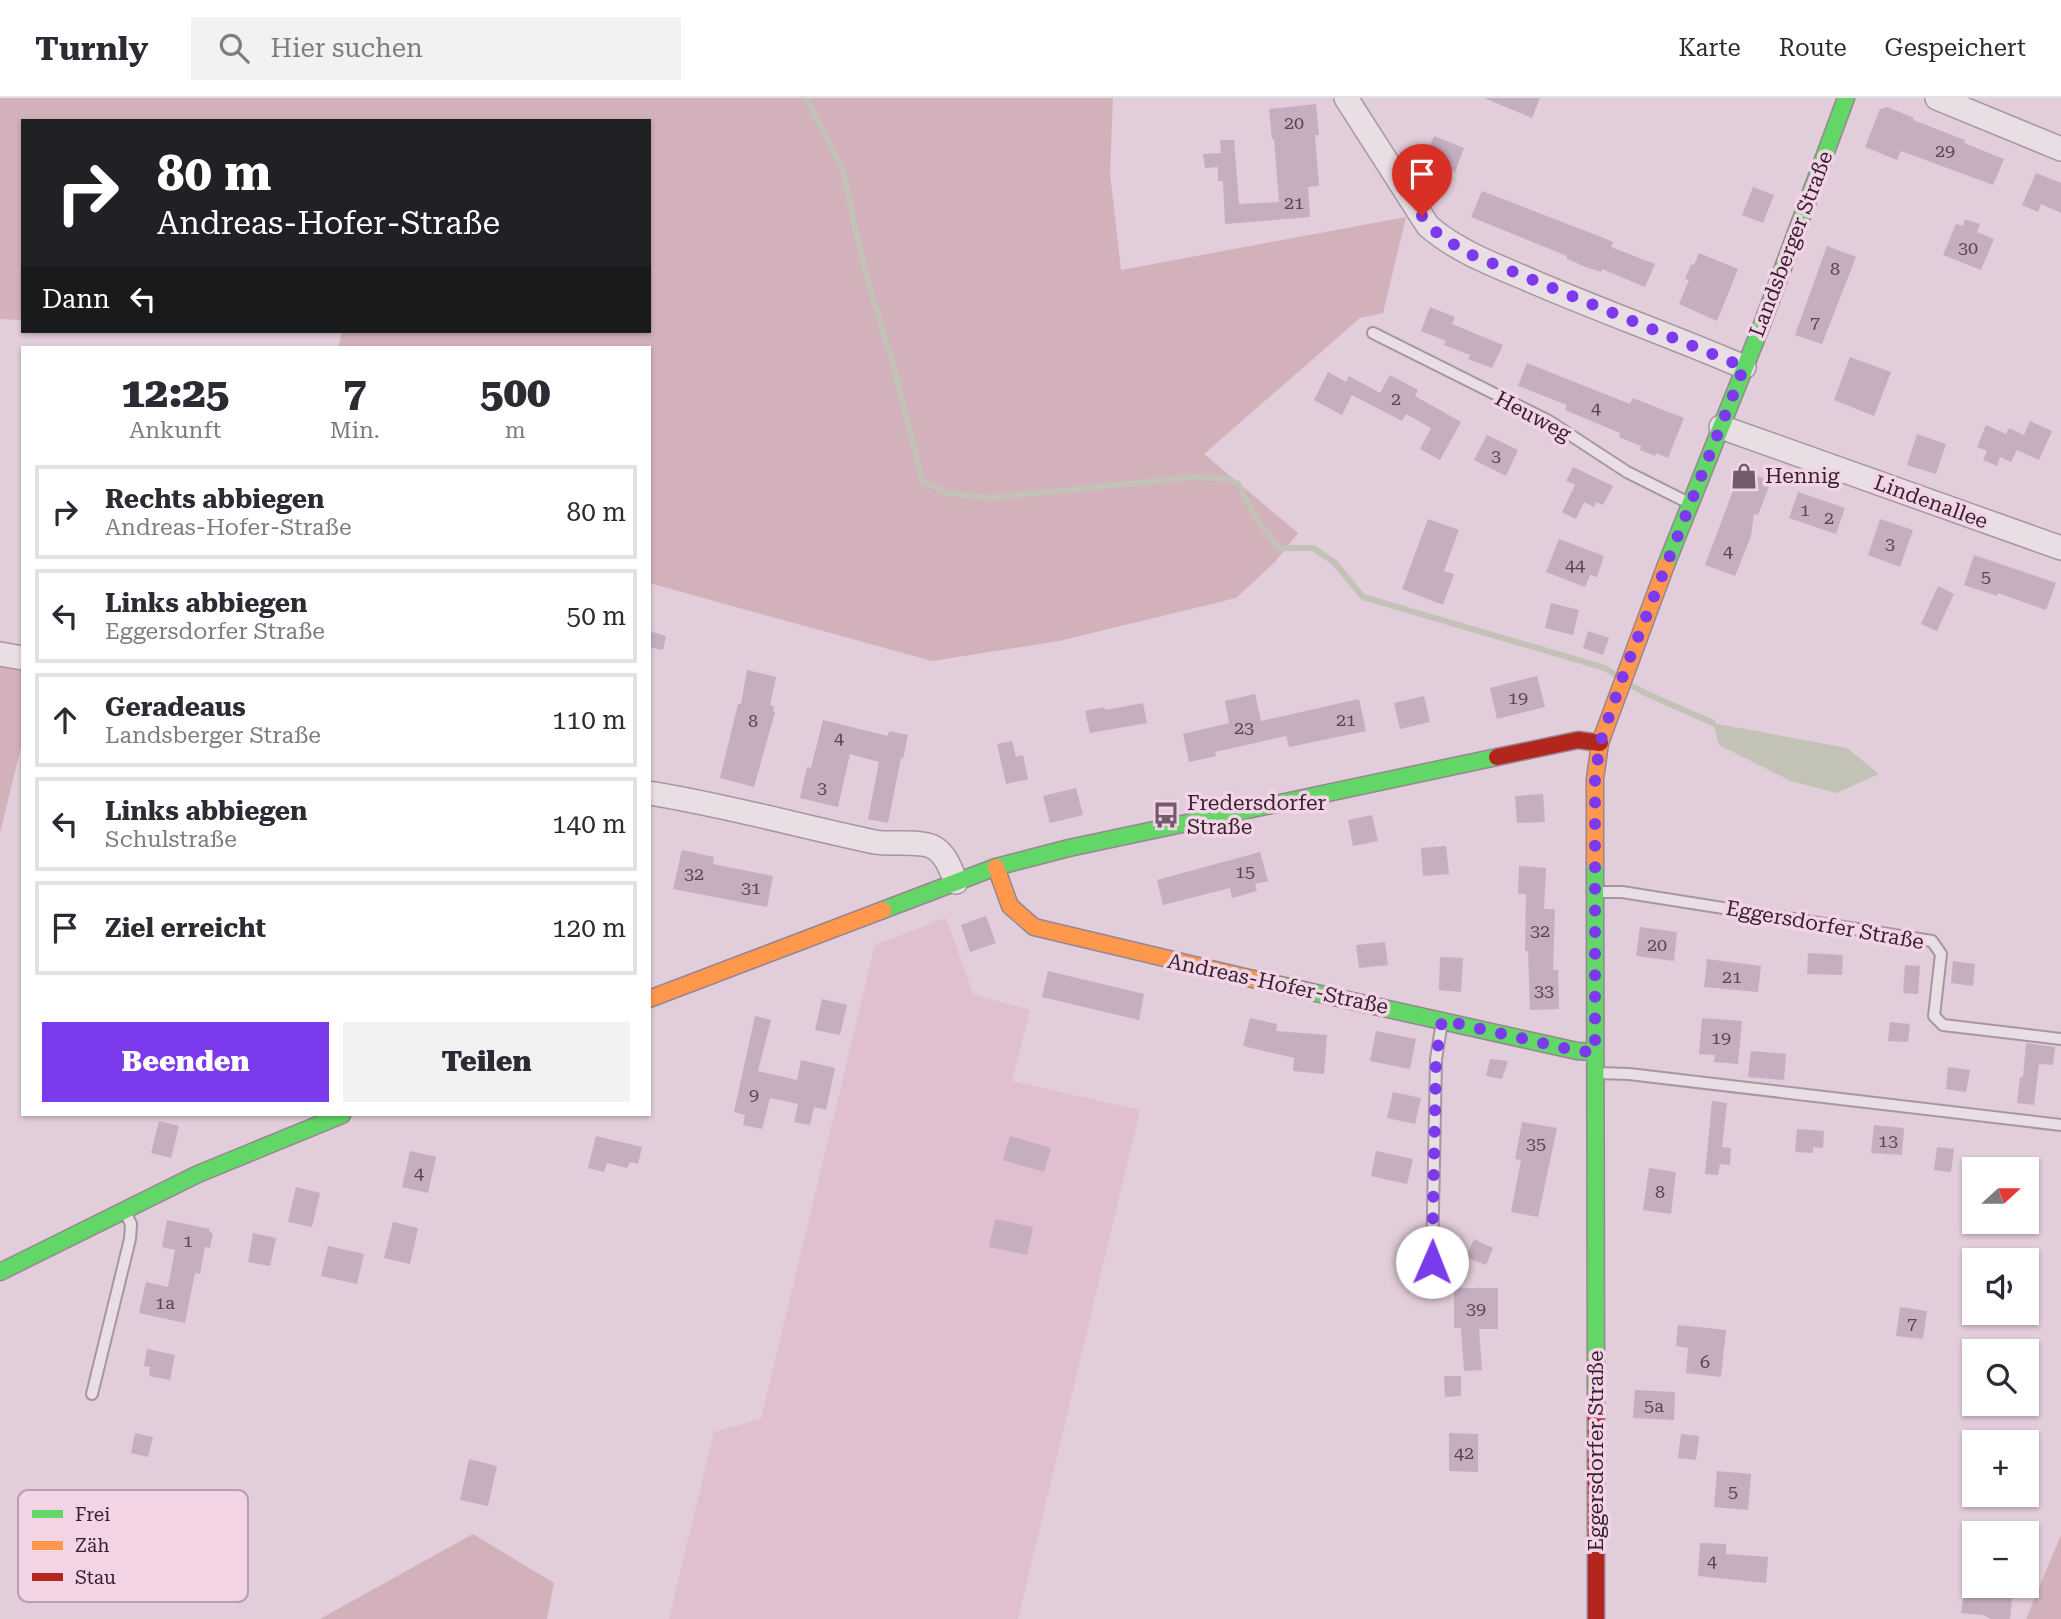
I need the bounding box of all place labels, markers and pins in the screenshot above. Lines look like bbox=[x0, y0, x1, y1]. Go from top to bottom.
pin bbox=[1392, 144, 1452, 216]
shop icon: Hennig bbox=[1729, 461, 1759, 491]
place label: Hennig bbox=[1765, 464, 1840, 488]
place label: Fredersdorfer Straße bbox=[1187, 791, 1327, 839]
bus stop icon: Fredersdorfer Straße bbox=[1151, 800, 1181, 830]

